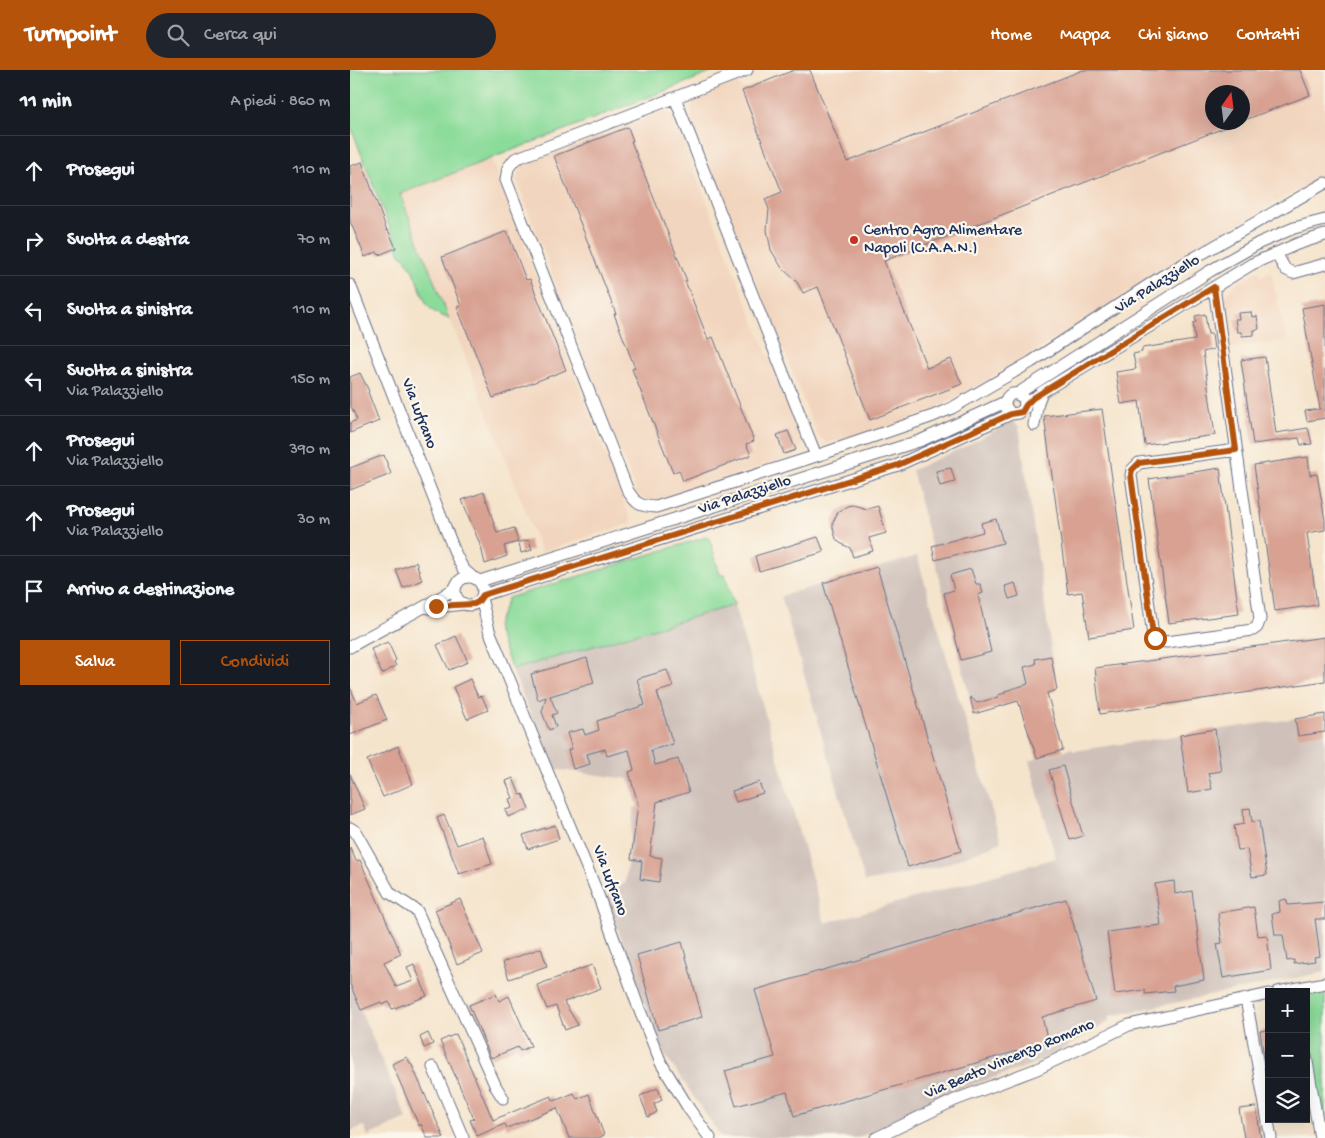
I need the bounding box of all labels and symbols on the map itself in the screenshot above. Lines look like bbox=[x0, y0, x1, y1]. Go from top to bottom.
north arrow bbox=[1205, 85, 1250, 130]
place label: Centro Agro Alimentare Napoli (C.A.A.N.) bbox=[864, 222, 1023, 259]
marker: Centro Agro Alimentare Napoli (C.A.A.N.) bbox=[848, 234, 860, 246]
street label: Via Palazziello bbox=[1111, 251, 1204, 319]
street label: Via Lufrano bbox=[396, 375, 440, 452]
street label: Via Palazziello bbox=[695, 472, 794, 520]
route end bbox=[425, 595, 448, 618]
route start bbox=[1144, 627, 1167, 650]
street label: Via Lufrano bbox=[587, 842, 631, 919]
street label: Via Beato Vincenzo Romano bbox=[921, 1016, 1098, 1105]

